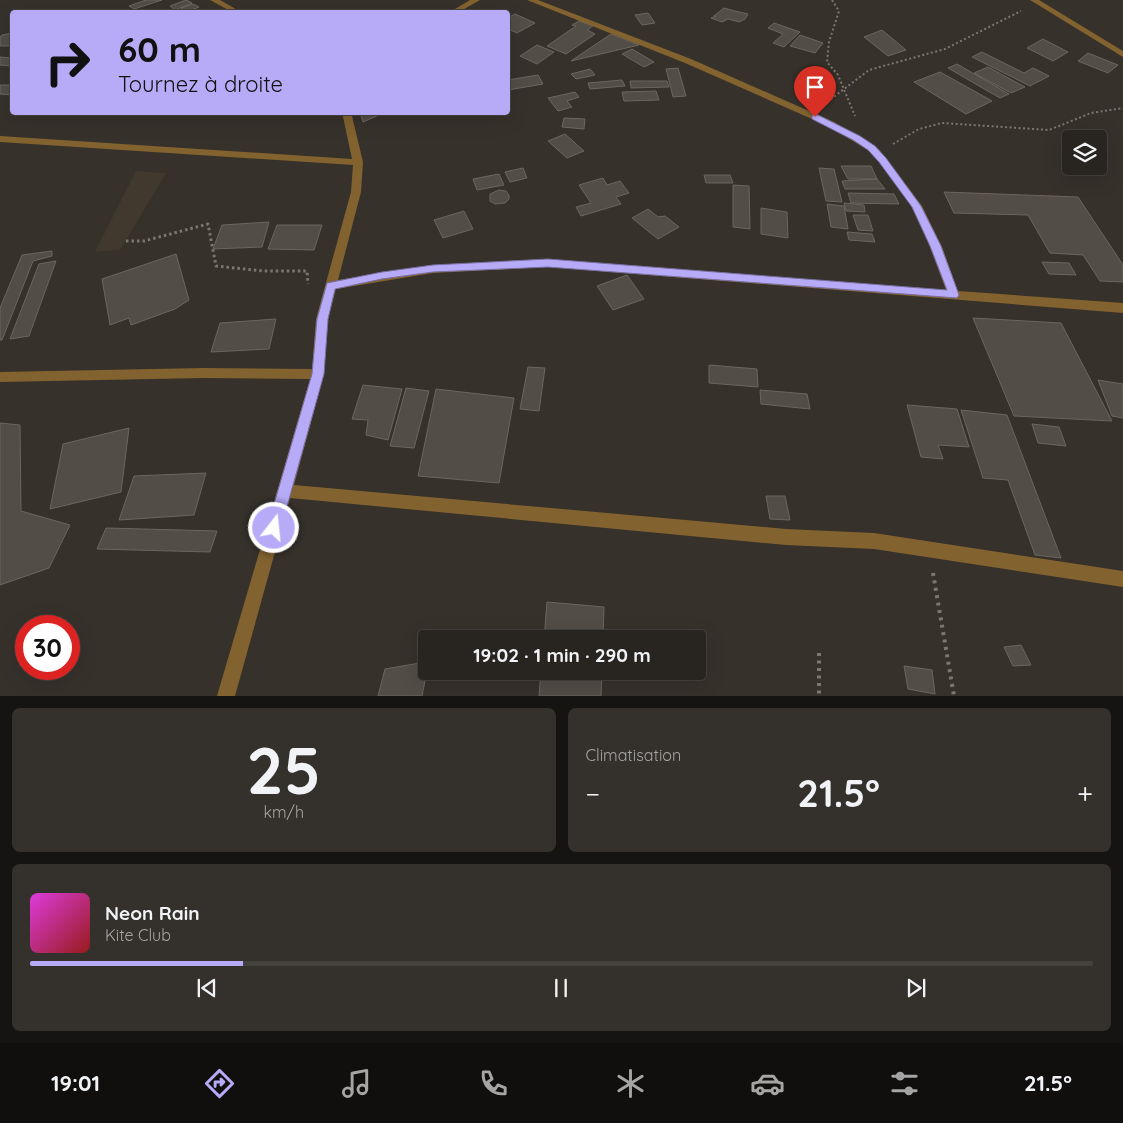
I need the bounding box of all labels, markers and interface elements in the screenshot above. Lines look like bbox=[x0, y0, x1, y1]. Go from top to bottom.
text: 60 m bbox=[118, 27, 201, 71]
icon: right bbox=[35, 30, 100, 95]
pin bbox=[794, 66, 836, 117]
text: Tournez à droite bbox=[118, 70, 283, 98]
icon: arrive bbox=[801, 73, 829, 101]
map controls bbox=[1062, 130, 1107, 175]
button: layers bbox=[1062, 130, 1107, 175]
position arrow bbox=[247, 501, 299, 553]
speed limit sign: 30 bbox=[15, 615, 80, 680]
text: 19:02 · 1 min · 290 m bbox=[473, 643, 651, 667]
text: 25 bbox=[247, 729, 321, 810]
text: Climatisation bbox=[586, 745, 681, 765]
text: 21.5° bbox=[797, 769, 880, 817]
text: − bbox=[586, 776, 600, 811]
text: + bbox=[1077, 776, 1093, 811]
text: km/h bbox=[263, 802, 304, 822]
text: Neon Rain bbox=[105, 901, 200, 925]
text: Kite Club bbox=[105, 925, 171, 945]
icon: previous bbox=[193, 974, 221, 1002]
icon: pause bbox=[547, 974, 575, 1002]
icon: next bbox=[902, 974, 930, 1002]
icon: directions bbox=[202, 1066, 237, 1101]
icon: music bbox=[339, 1066, 374, 1101]
icon: phone bbox=[476, 1066, 511, 1101]
icon: climate bbox=[613, 1066, 648, 1101]
icon: car bbox=[750, 1066, 785, 1101]
icon: filters bbox=[887, 1066, 922, 1101]
text: 19:01 bbox=[51, 1069, 100, 1097]
text: 21.5° bbox=[1024, 1069, 1072, 1097]

